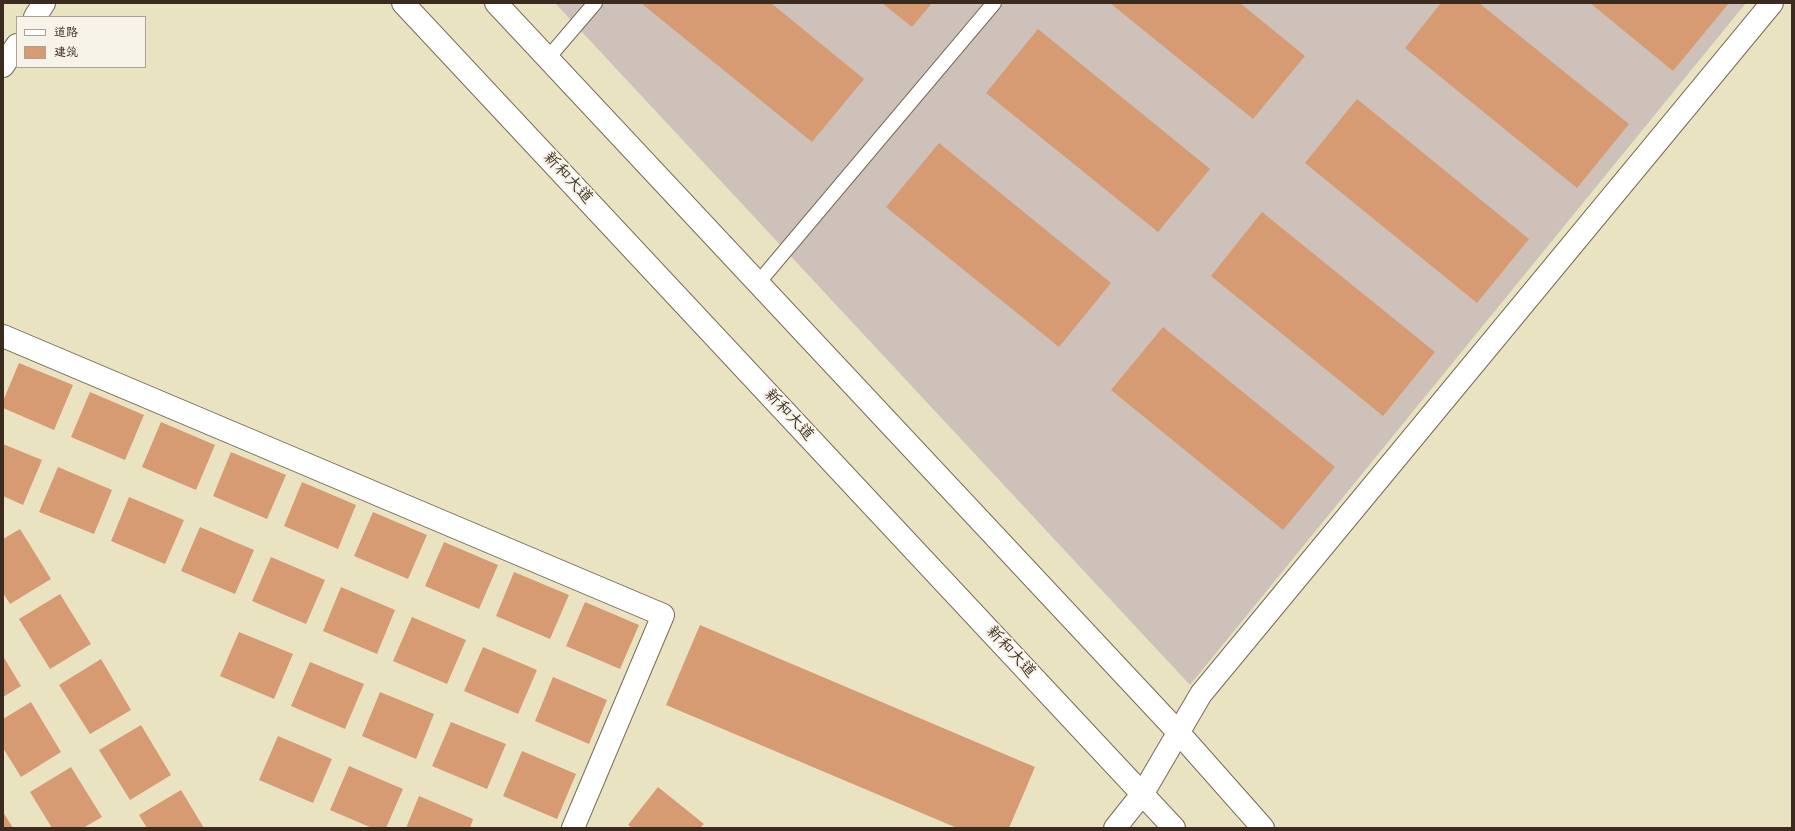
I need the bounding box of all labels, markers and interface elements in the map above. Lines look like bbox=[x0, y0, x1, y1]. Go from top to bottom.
legend bbox=[16, 16, 146, 68]
text: 道路 bbox=[54, 24, 78, 40]
text: 建筑 bbox=[54, 44, 78, 60]
street label: 新和大道 bbox=[539, 148, 597, 208]
street label: 新和大道 bbox=[760, 385, 818, 445]
street label: 新和大道 bbox=[982, 622, 1040, 682]

